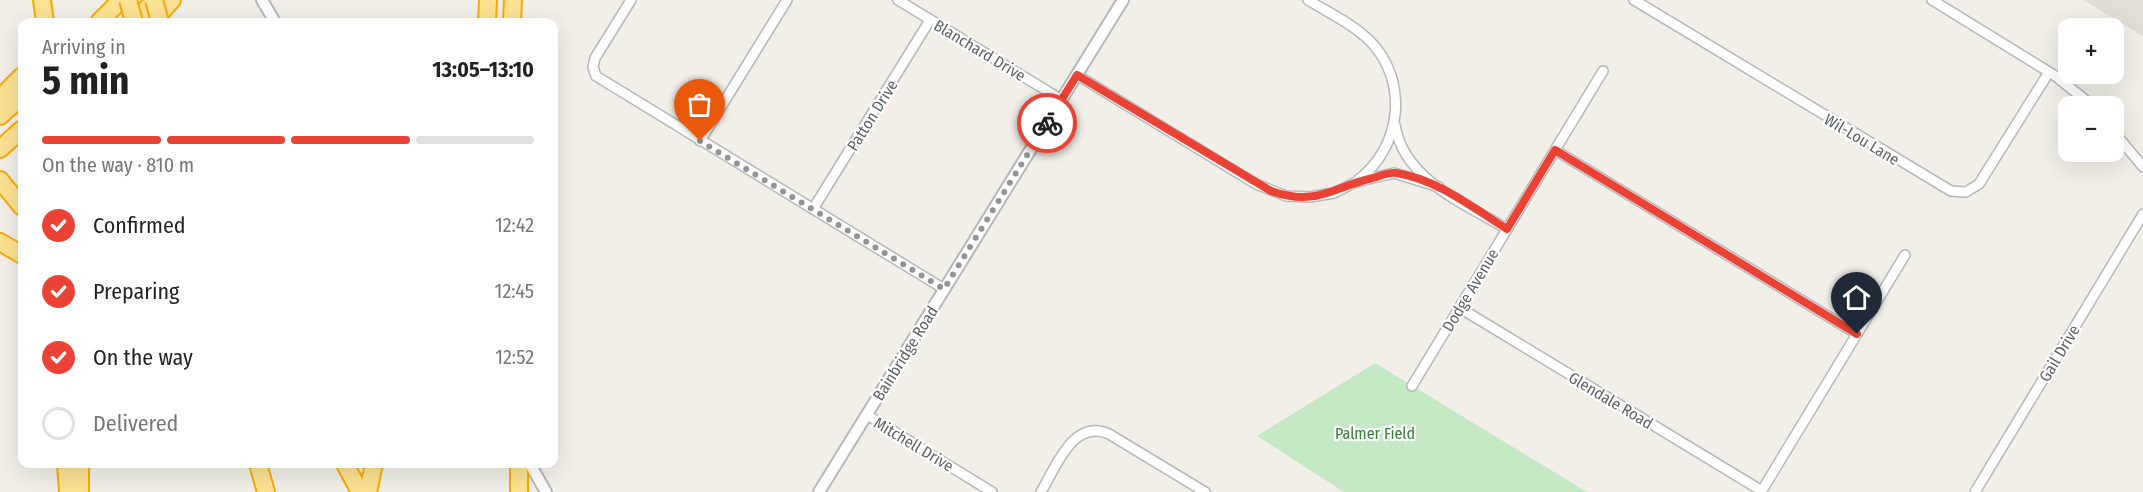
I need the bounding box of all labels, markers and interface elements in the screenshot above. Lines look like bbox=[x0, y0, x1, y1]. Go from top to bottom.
street label: Blanchard Drive bbox=[930, 16, 1029, 85]
map controls bbox=[2058, 18, 2124, 162]
button: + bbox=[2058, 18, 2124, 84]
text: Arriving in bbox=[42, 35, 126, 59]
text: 13:05–13:10 bbox=[432, 56, 534, 83]
text: 5 min bbox=[42, 58, 130, 104]
street label: Patton Drive bbox=[843, 76, 902, 154]
pin bbox=[674, 79, 725, 141]
icon: bag bbox=[683, 88, 716, 121]
courier bbox=[1017, 93, 1077, 153]
button: − bbox=[2058, 96, 2124, 162]
icon: bike bbox=[1031, 107, 1064, 140]
street label: Wil-Lou Lane bbox=[1821, 110, 1903, 169]
text: On the way · 810 m bbox=[42, 153, 194, 177]
icon: check bbox=[42, 209, 75, 242]
text: Confirmed bbox=[93, 212, 186, 239]
text: 12:42 bbox=[495, 213, 534, 237]
street label: Dodge Avenue bbox=[1438, 245, 1503, 335]
pin bbox=[1831, 272, 1882, 334]
icon: check bbox=[42, 275, 75, 308]
text: Preparing bbox=[93, 278, 179, 305]
text: 12:45 bbox=[495, 279, 534, 303]
icon: home bbox=[1840, 281, 1873, 314]
street label: Bainbridge Road bbox=[869, 302, 942, 404]
street label: Gail Drive bbox=[2035, 321, 2084, 385]
icon: check bbox=[42, 341, 75, 374]
text: On the way bbox=[93, 344, 193, 371]
text: 12:52 bbox=[495, 345, 534, 369]
street label: Glendale Road bbox=[1565, 368, 1656, 433]
text: Delivered bbox=[93, 410, 178, 437]
street label: Mitchell Drive bbox=[870, 413, 957, 476]
park label: Palmer Field bbox=[1335, 424, 1415, 443]

